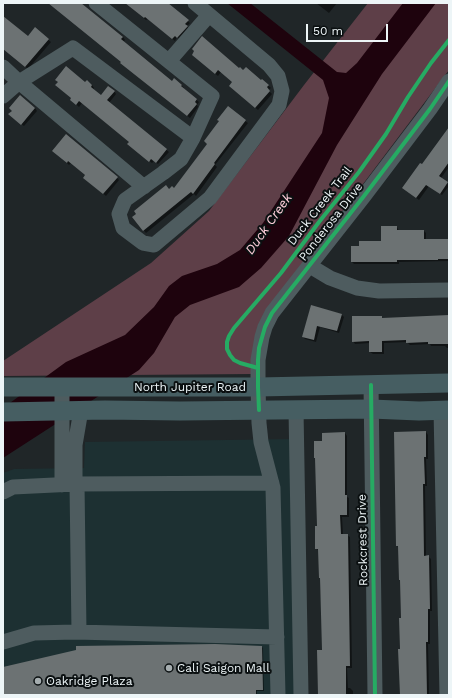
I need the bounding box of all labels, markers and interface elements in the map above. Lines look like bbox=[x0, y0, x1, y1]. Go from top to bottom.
scale bar bbox=[308, 16, 390, 42]
text: 50 m bbox=[313, 24, 343, 38]
street label: Duck Creek Trail bbox=[285, 164, 355, 248]
street label: Ponderosa Drive bbox=[296, 180, 366, 264]
water label: Duck Creek bbox=[242, 190, 296, 258]
street label: North Jupiter Road bbox=[134, 380, 246, 394]
street label: Rockcrest Drive bbox=[355, 494, 371, 586]
place label: Cali Saigon Mall bbox=[177, 661, 270, 675]
marker: Cali Saigon Mall bbox=[164, 663, 174, 673]
place label: Oakridge Plaza bbox=[46, 674, 133, 688]
marker: Oakridge Plaza bbox=[33, 676, 43, 686]

